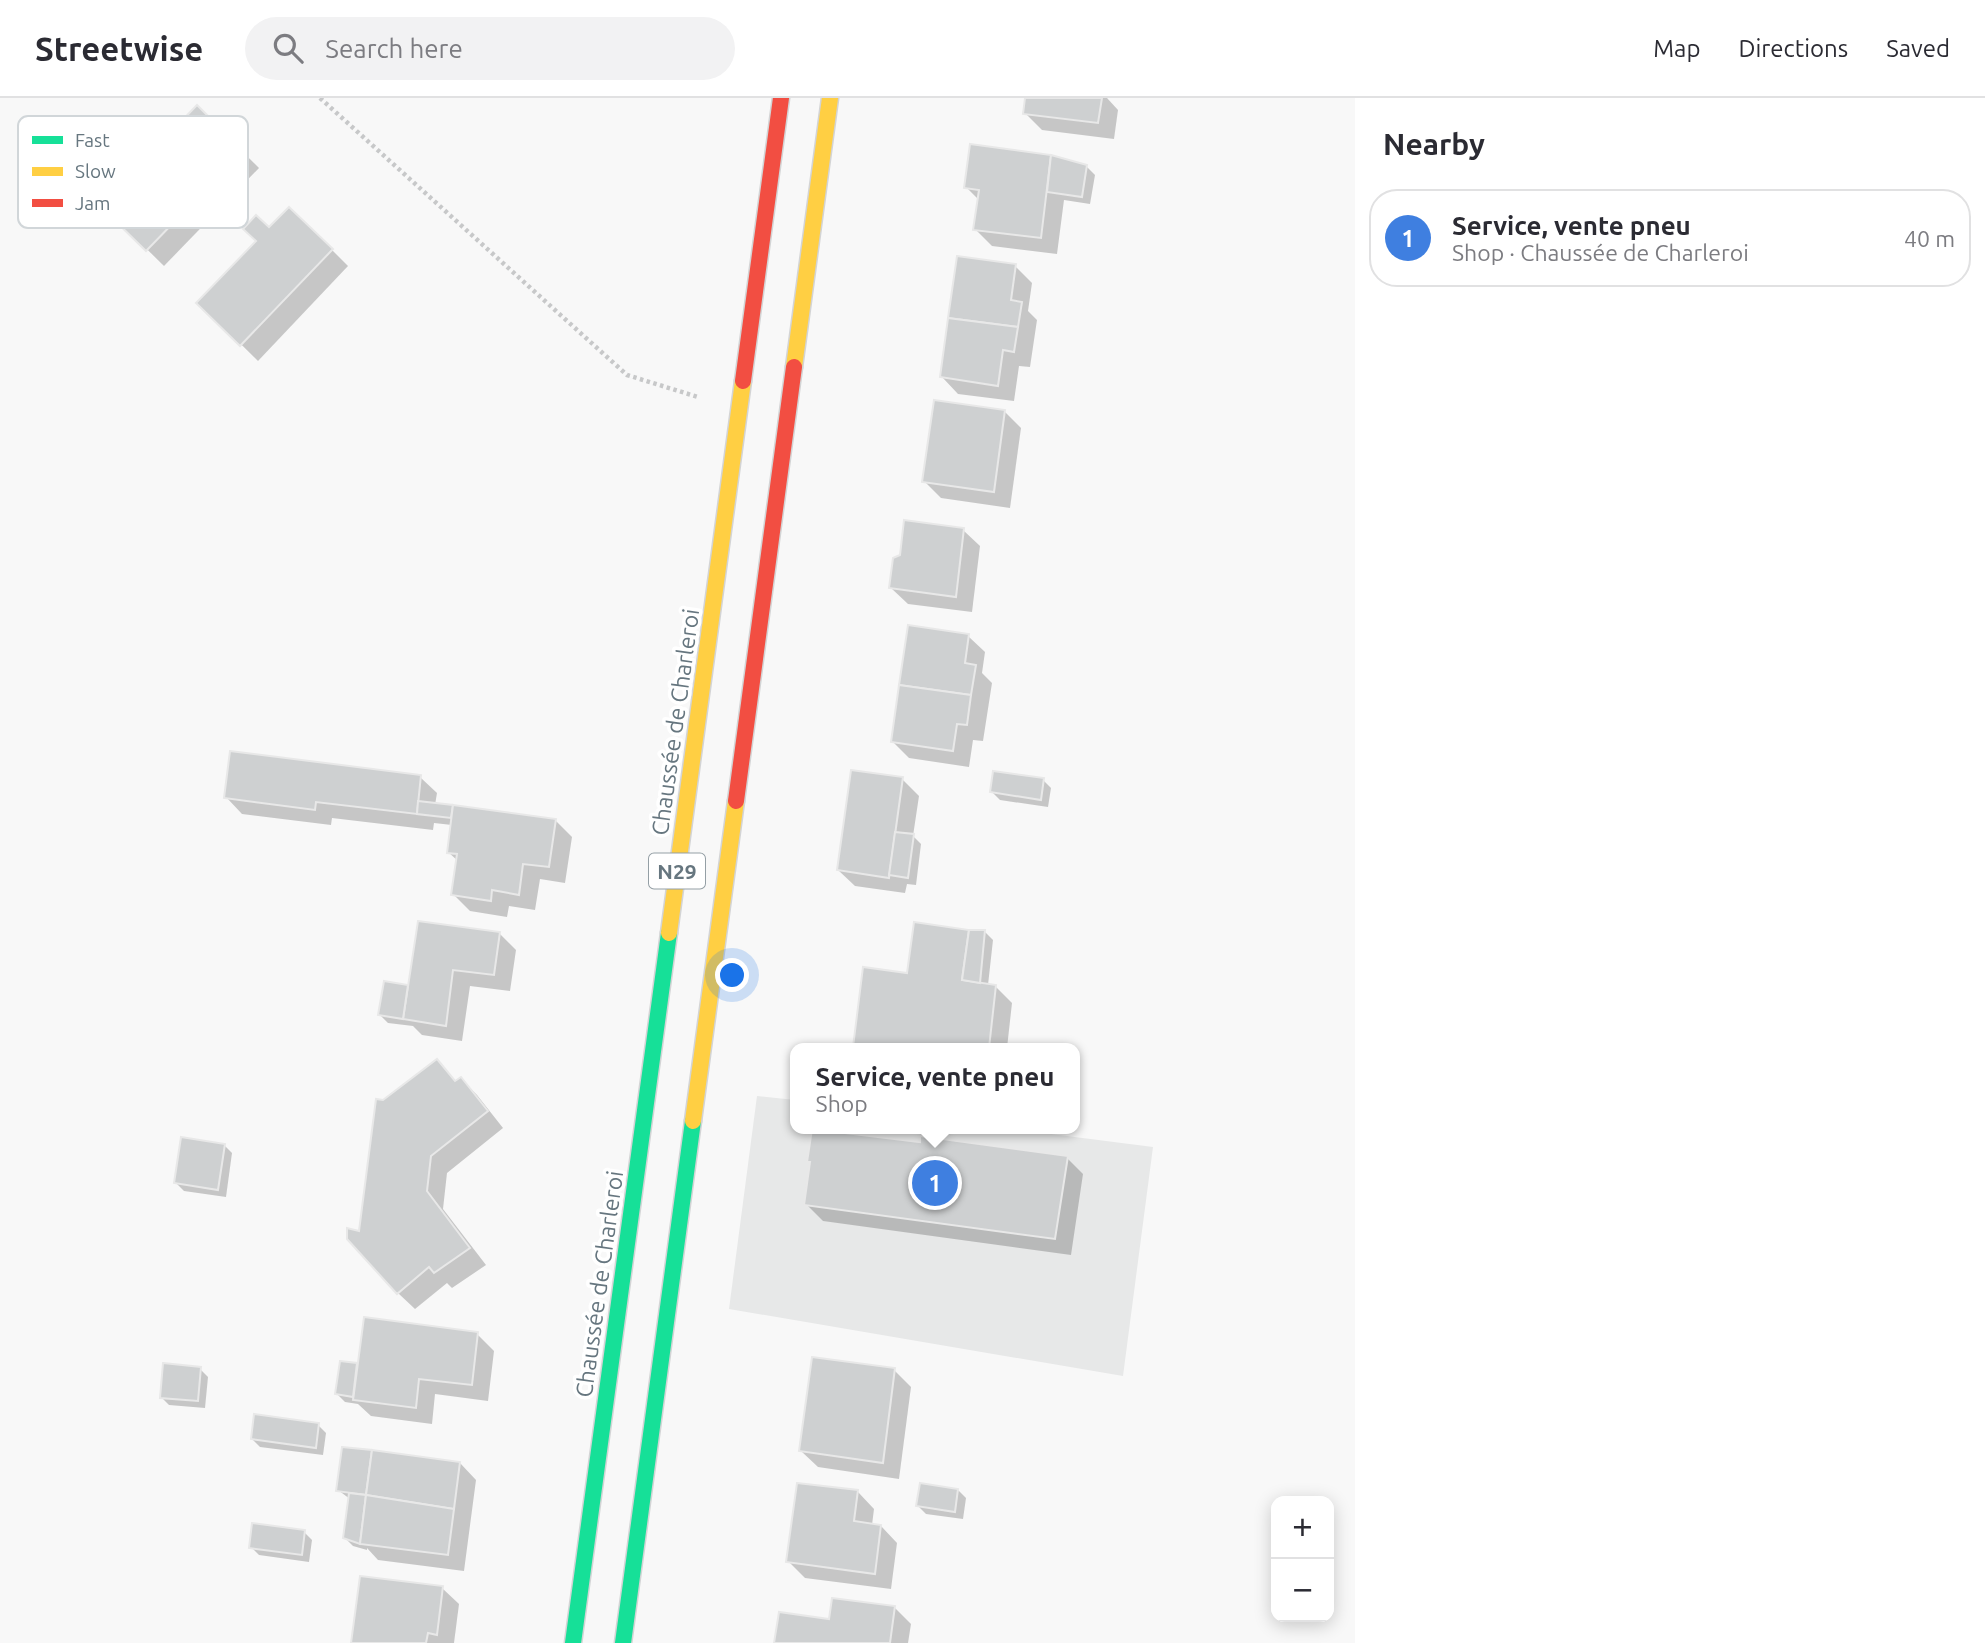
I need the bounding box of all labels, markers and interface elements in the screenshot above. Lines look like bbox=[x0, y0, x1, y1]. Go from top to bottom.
search box bbox=[245, 17, 735, 80]
icon: search bbox=[269, 29, 307, 67]
text: Streetwise bbox=[35, 30, 203, 67]
text: Search here bbox=[325, 34, 463, 63]
text: Map bbox=[1653, 35, 1700, 62]
text: Directions bbox=[1738, 35, 1848, 62]
text: Saved bbox=[1886, 35, 1950, 62]
legend bbox=[18, 116, 248, 228]
text: Nearby bbox=[1383, 127, 1485, 161]
text: Fast bbox=[75, 129, 110, 151]
text: Slow bbox=[75, 160, 116, 182]
text: Jam bbox=[75, 192, 111, 214]
text: Service, vente pneu bbox=[1452, 211, 1691, 240]
text: 1 bbox=[1402, 226, 1414, 251]
text: 40 m bbox=[1904, 226, 1955, 251]
text: Shop · Chaussée de Charleroi bbox=[1452, 240, 1749, 265]
street label: Chaussée de Charleroi bbox=[647, 607, 703, 837]
road number: N29 bbox=[649, 854, 705, 888]
your location bbox=[715, 958, 749, 992]
popup bbox=[790, 1043, 1080, 1134]
text: Service, vente pneu bbox=[816, 1062, 1054, 1091]
text: Shop bbox=[816, 1091, 868, 1116]
pin: 1 bbox=[912, 1157, 958, 1209]
street label: Chaussée de Charleroi bbox=[571, 1169, 627, 1399]
map controls bbox=[1271, 1496, 1334, 1622]
button: + bbox=[1271, 1496, 1334, 1559]
button: − bbox=[1271, 1559, 1334, 1622]

